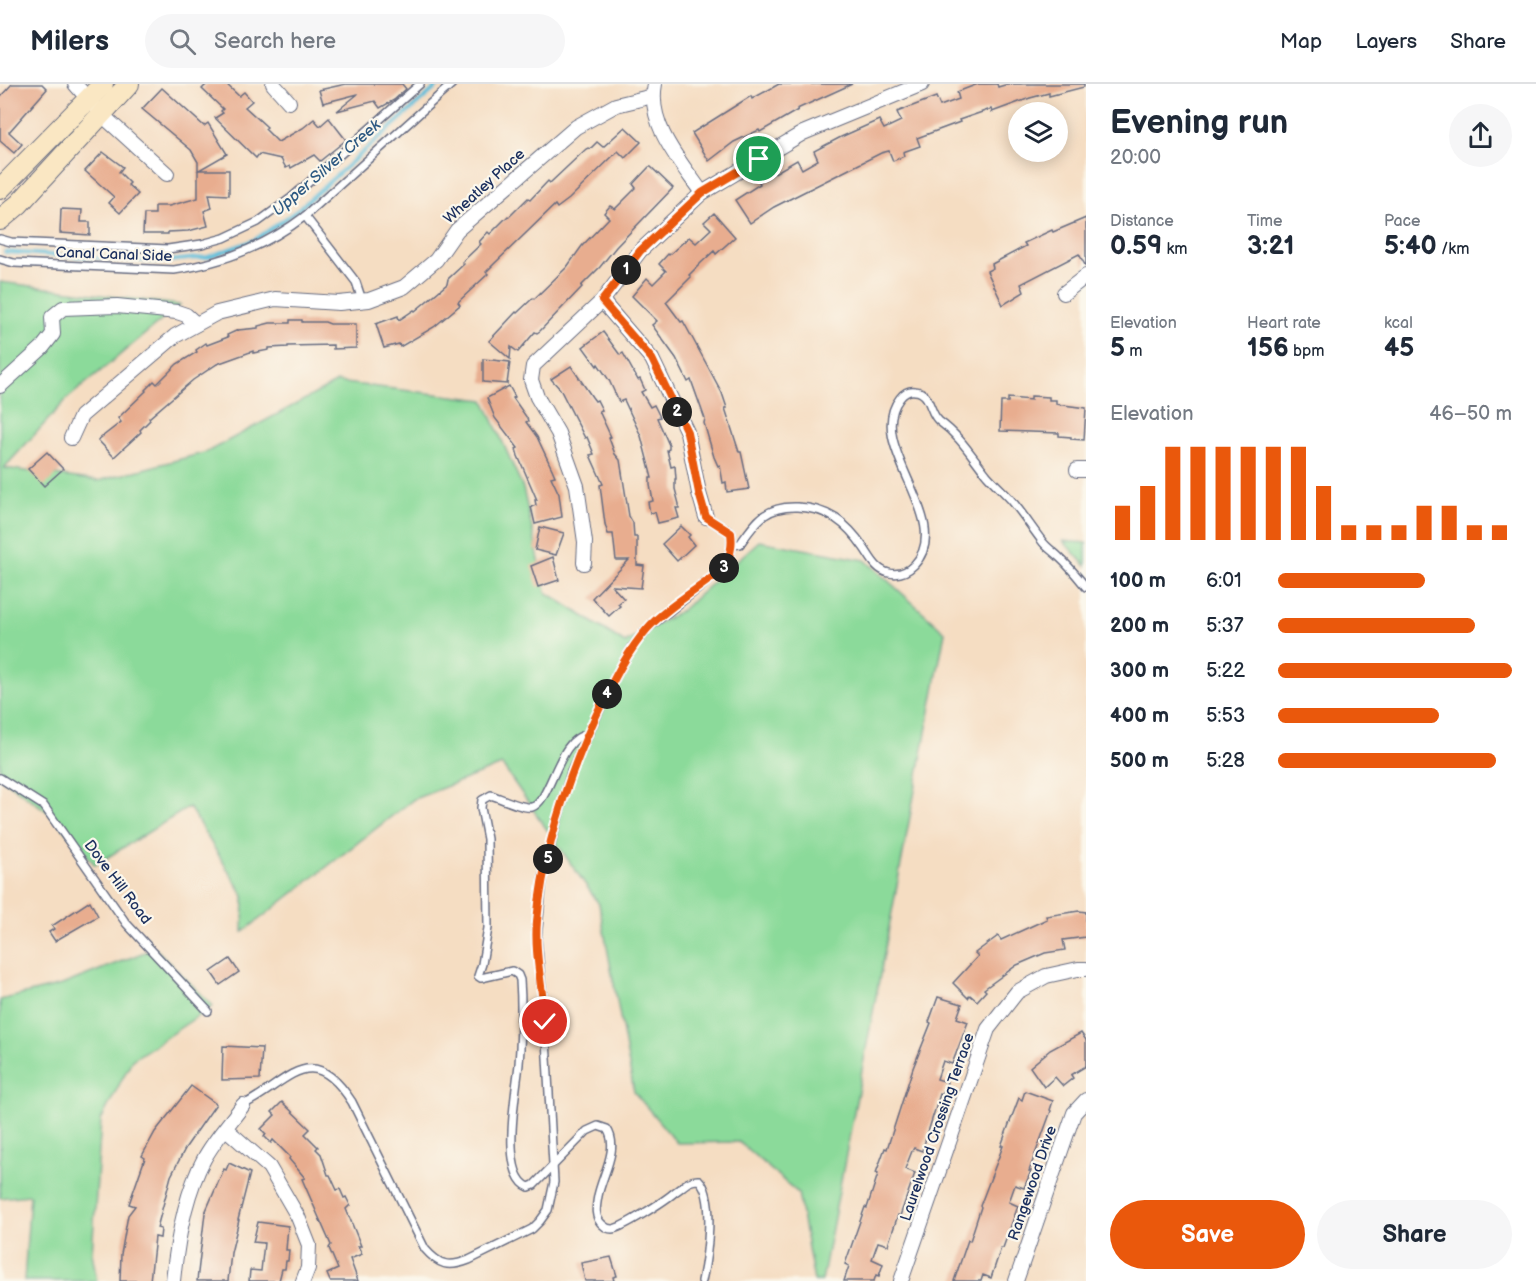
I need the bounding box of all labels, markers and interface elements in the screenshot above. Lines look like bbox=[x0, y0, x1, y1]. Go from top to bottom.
search box bbox=[145, 14, 565, 68]
text: Milers bbox=[30, 25, 109, 58]
icon: search bbox=[166, 25, 199, 58]
text: Search here bbox=[214, 28, 336, 55]
text: Map bbox=[1280, 29, 1322, 54]
text: Layers bbox=[1355, 29, 1417, 54]
text: Share bbox=[1450, 29, 1506, 54]
map controls bbox=[1008, 102, 1068, 162]
button: layers bbox=[1008, 102, 1068, 162]
text: Evening run bbox=[1110, 103, 1288, 143]
button: share bbox=[1449, 104, 1512, 167]
water label: Upper Silver Creek bbox=[269, 115, 386, 220]
pin bbox=[733, 133, 784, 184]
icon: arrive bbox=[742, 142, 775, 175]
street label: Wheatley Place bbox=[440, 145, 529, 228]
text: 20:00 bbox=[1110, 146, 1161, 170]
text: Distance bbox=[1110, 212, 1174, 231]
text: Time bbox=[1247, 212, 1282, 231]
text: Pace bbox=[1384, 212, 1420, 231]
text: 0.59 bbox=[1110, 231, 1162, 262]
text: 3:21 bbox=[1247, 231, 1294, 262]
text: 5:40 bbox=[1384, 231, 1437, 262]
text: km bbox=[1162, 240, 1188, 259]
text: /km bbox=[1437, 240, 1469, 259]
street label: Canal Canal Side bbox=[55, 243, 173, 266]
pin: 1 bbox=[611, 255, 641, 285]
text: 1 bbox=[623, 260, 629, 279]
text: Elevation bbox=[1110, 314, 1177, 333]
text: Heart rate bbox=[1247, 314, 1321, 333]
text: kcal bbox=[1384, 314, 1413, 333]
text: 5 bbox=[1110, 333, 1125, 364]
text: 156 bbox=[1247, 333, 1289, 364]
text: 45 bbox=[1384, 333, 1414, 364]
text: m bbox=[1125, 342, 1143, 361]
text: bpm bbox=[1289, 342, 1325, 361]
pin: 2 bbox=[662, 397, 692, 427]
text: 2 bbox=[672, 402, 682, 421]
text: Elevation bbox=[1110, 402, 1193, 426]
text: 46–50 m bbox=[1429, 402, 1512, 426]
pin: 3 bbox=[709, 553, 739, 583]
text: 3 bbox=[719, 558, 729, 577]
text: 100 m bbox=[1110, 569, 1166, 593]
text: 6:01 bbox=[1206, 569, 1242, 593]
text: 200 m bbox=[1110, 614, 1169, 638]
text: 5:37 bbox=[1206, 614, 1244, 638]
text: 300 m bbox=[1110, 659, 1169, 683]
text: 5:22 bbox=[1206, 659, 1245, 683]
pin: 4 bbox=[592, 679, 622, 709]
text: 4 bbox=[602, 684, 612, 703]
text: 400 m bbox=[1110, 704, 1169, 728]
text: 5:53 bbox=[1206, 704, 1245, 728]
text: 500 m bbox=[1110, 749, 1169, 773]
text: 5:28 bbox=[1206, 749, 1245, 773]
street label: Dove Hill Road bbox=[80, 836, 155, 928]
pin: 5 bbox=[533, 844, 563, 874]
text: 5 bbox=[543, 849, 553, 868]
pin bbox=[519, 996, 570, 1047]
icon: check bbox=[528, 1005, 561, 1038]
street label: Laurelwood Crossing Terrace bbox=[896, 1031, 979, 1224]
street label: Rangewood Drive bbox=[1004, 1123, 1061, 1243]
button: Save bbox=[1110, 1200, 1305, 1269]
button: Share bbox=[1317, 1200, 1512, 1269]

